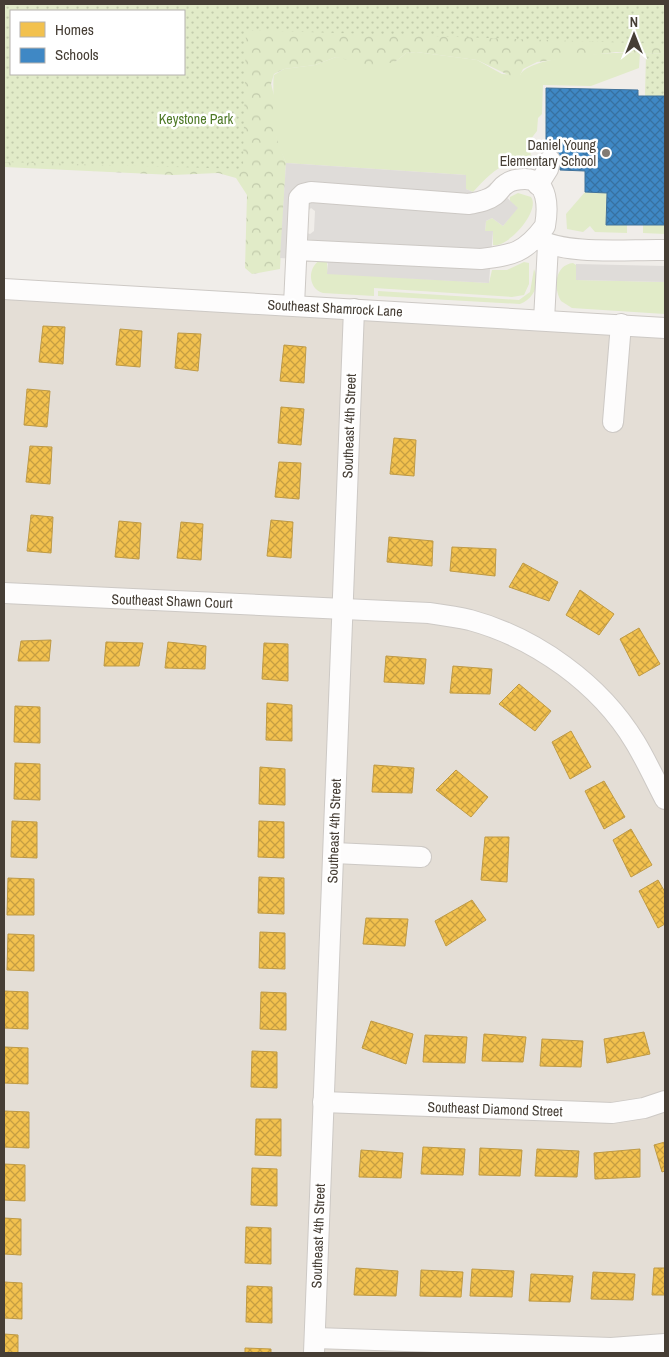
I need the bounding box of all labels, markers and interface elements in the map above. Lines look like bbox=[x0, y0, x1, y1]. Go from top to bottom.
legend bbox=[10, 10, 185, 75]
north arrow bbox=[609, 10, 659, 60]
text: N bbox=[630, 13, 638, 31]
text: Homes bbox=[55, 19, 94, 40]
text: Schools bbox=[55, 44, 99, 65]
park label: Keystone Park bbox=[159, 110, 234, 128]
place label: Daniel Young Elementary School bbox=[500, 136, 597, 170]
marker: Daniel Young Elementary School bbox=[600, 147, 612, 159]
street label: Southeast Shamrock Lane bbox=[267, 295, 403, 321]
street label: Southeast 4th Street bbox=[338, 373, 360, 479]
street label: Southeast Shawn Court bbox=[111, 590, 233, 612]
street label: Southeast 4th Street bbox=[323, 778, 345, 884]
street label: Southeast Diamond Street bbox=[427, 1098, 563, 1120]
street label: Southeast 4th Street bbox=[307, 1183, 329, 1289]

